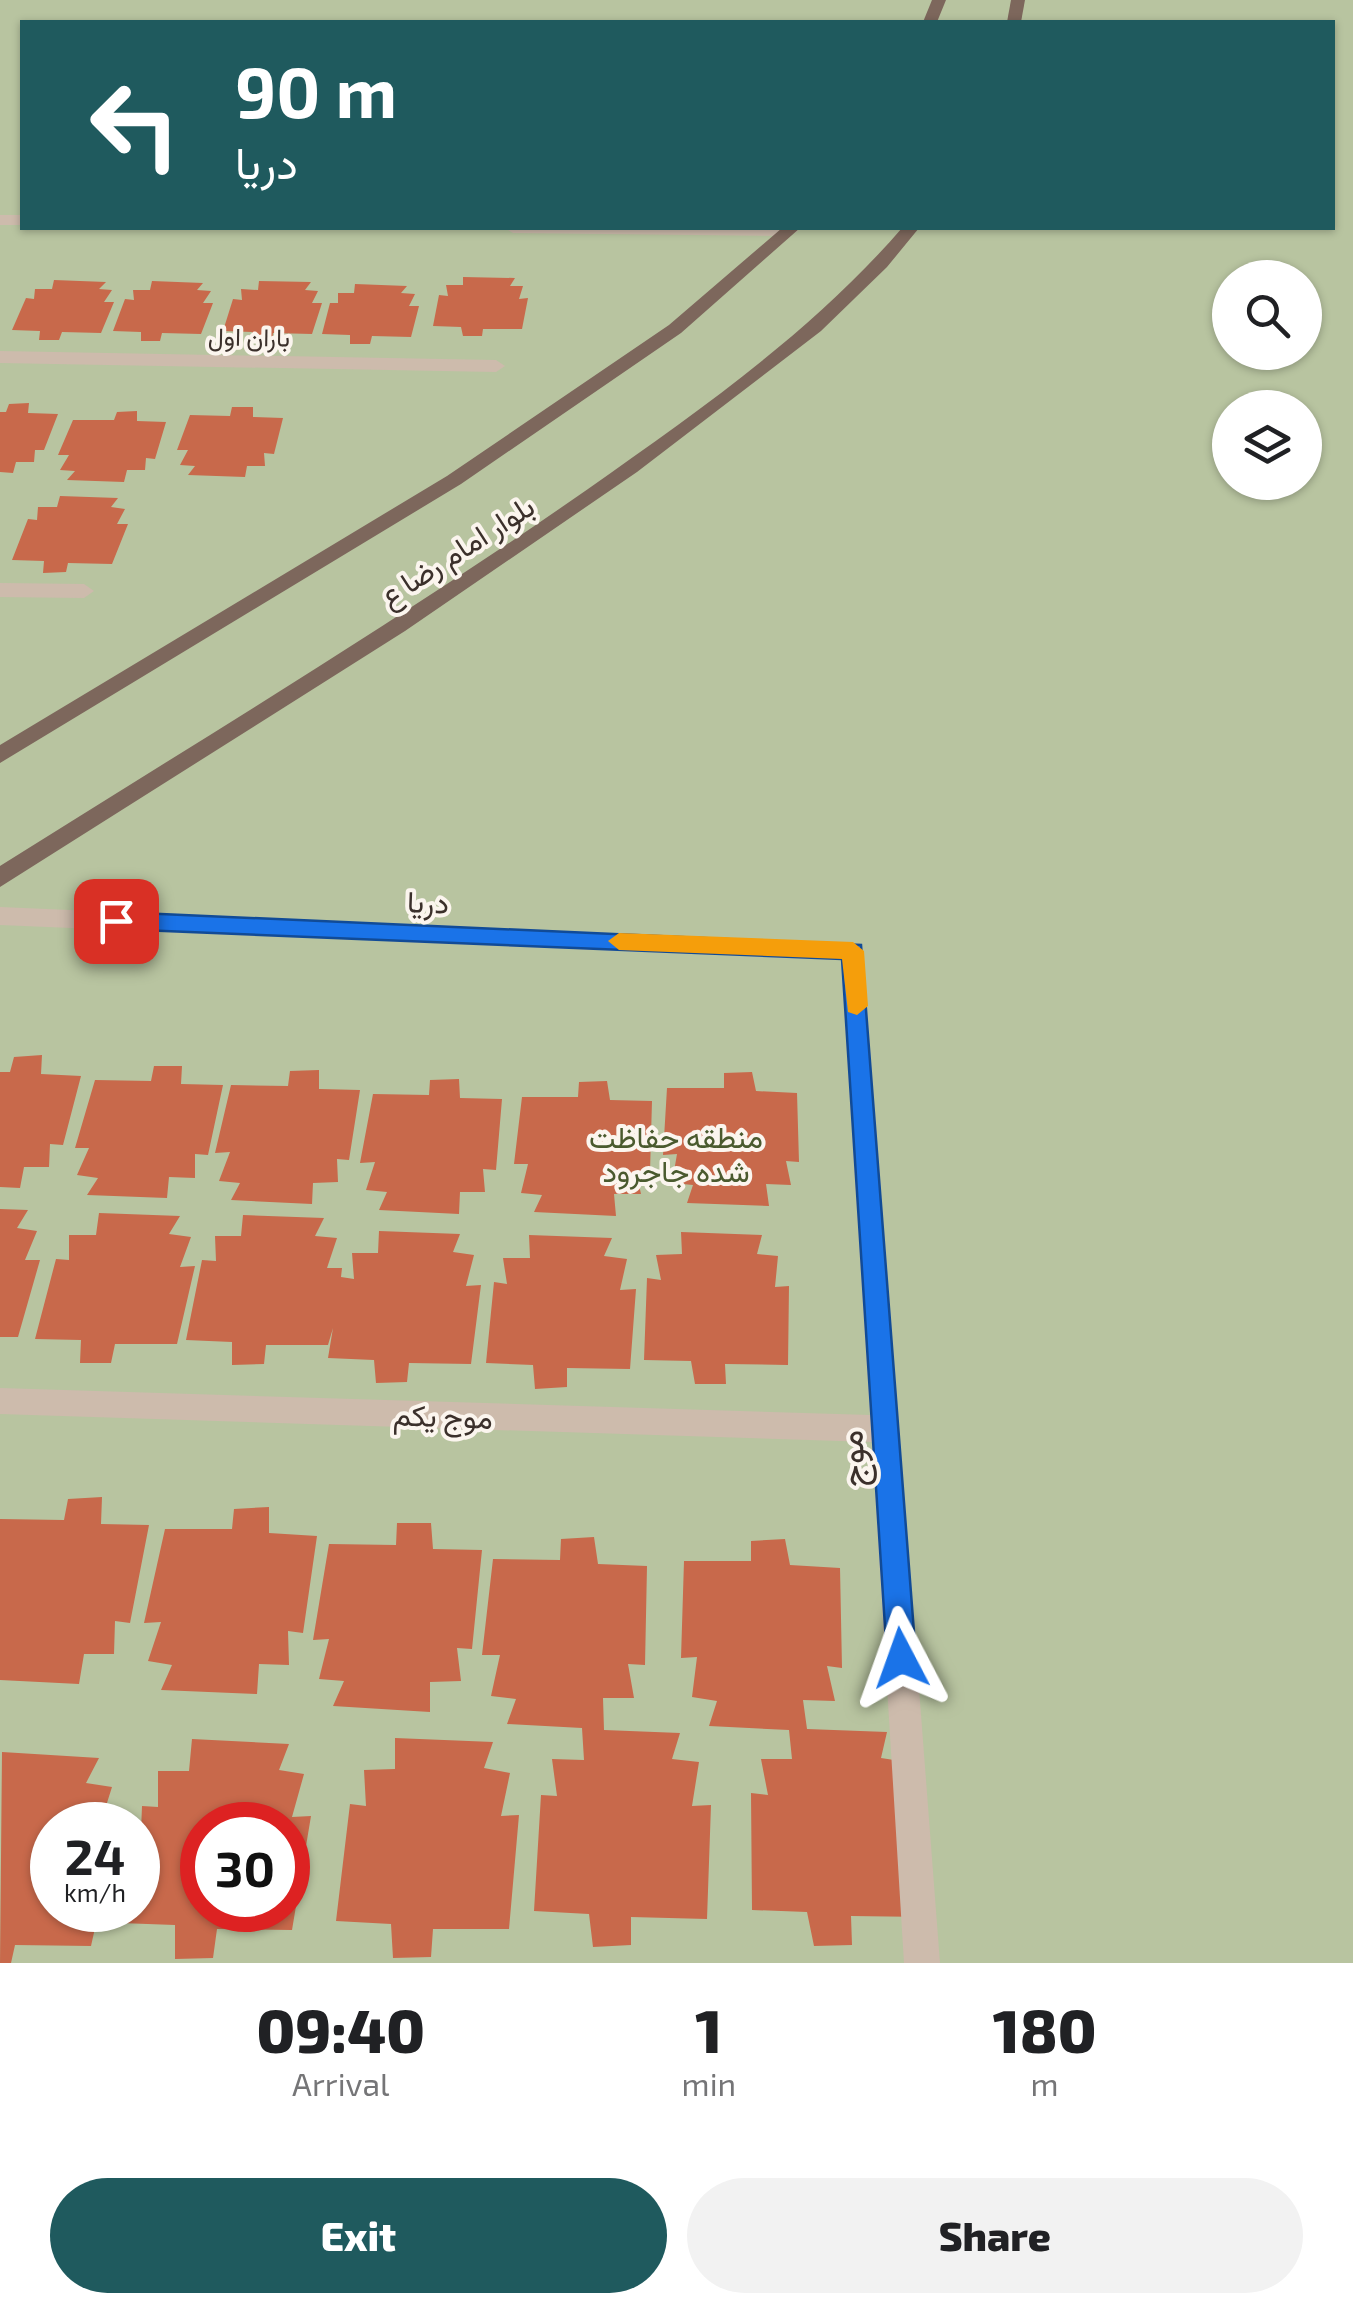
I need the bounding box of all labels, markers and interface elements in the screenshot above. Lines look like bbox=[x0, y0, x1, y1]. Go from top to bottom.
text: 90 m bbox=[235, 48, 397, 132]
icon: left bbox=[70, 60, 200, 190]
text: دریا bbox=[235, 134, 298, 188]
map controls bbox=[1212, 260, 1322, 500]
button: search bbox=[1212, 260, 1322, 370]
street label: باران اول bbox=[208, 320, 290, 354]
button: layers bbox=[1212, 390, 1322, 500]
street label: بلوار امام رضا ع bbox=[372, 487, 542, 617]
pin bbox=[74, 879, 159, 964]
street label: دریا bbox=[406, 882, 450, 922]
icon: arrive bbox=[89, 894, 144, 949]
park label: منطقه حفاظت شده جاجرود bbox=[589, 1118, 763, 1190]
street label: موج یکم bbox=[392, 1395, 493, 1439]
street label: موج bbox=[827, 1428, 878, 1489]
position arrow bbox=[849, 1606, 953, 1710]
speed limit sign: 30 bbox=[180, 1802, 310, 1932]
text: 24 bbox=[65, 1825, 125, 1885]
text: km/h bbox=[64, 1877, 126, 1907]
text: 09:40 bbox=[257, 1993, 425, 2065]
text: 1 bbox=[695, 1993, 722, 2065]
text: 180 bbox=[993, 1993, 1096, 2065]
text: Arrival bbox=[292, 2064, 390, 2102]
text: min bbox=[682, 2064, 736, 2102]
text: m bbox=[1031, 2064, 1059, 2102]
button: Exit bbox=[50, 2178, 667, 2293]
button: Share bbox=[687, 2178, 1303, 2293]

